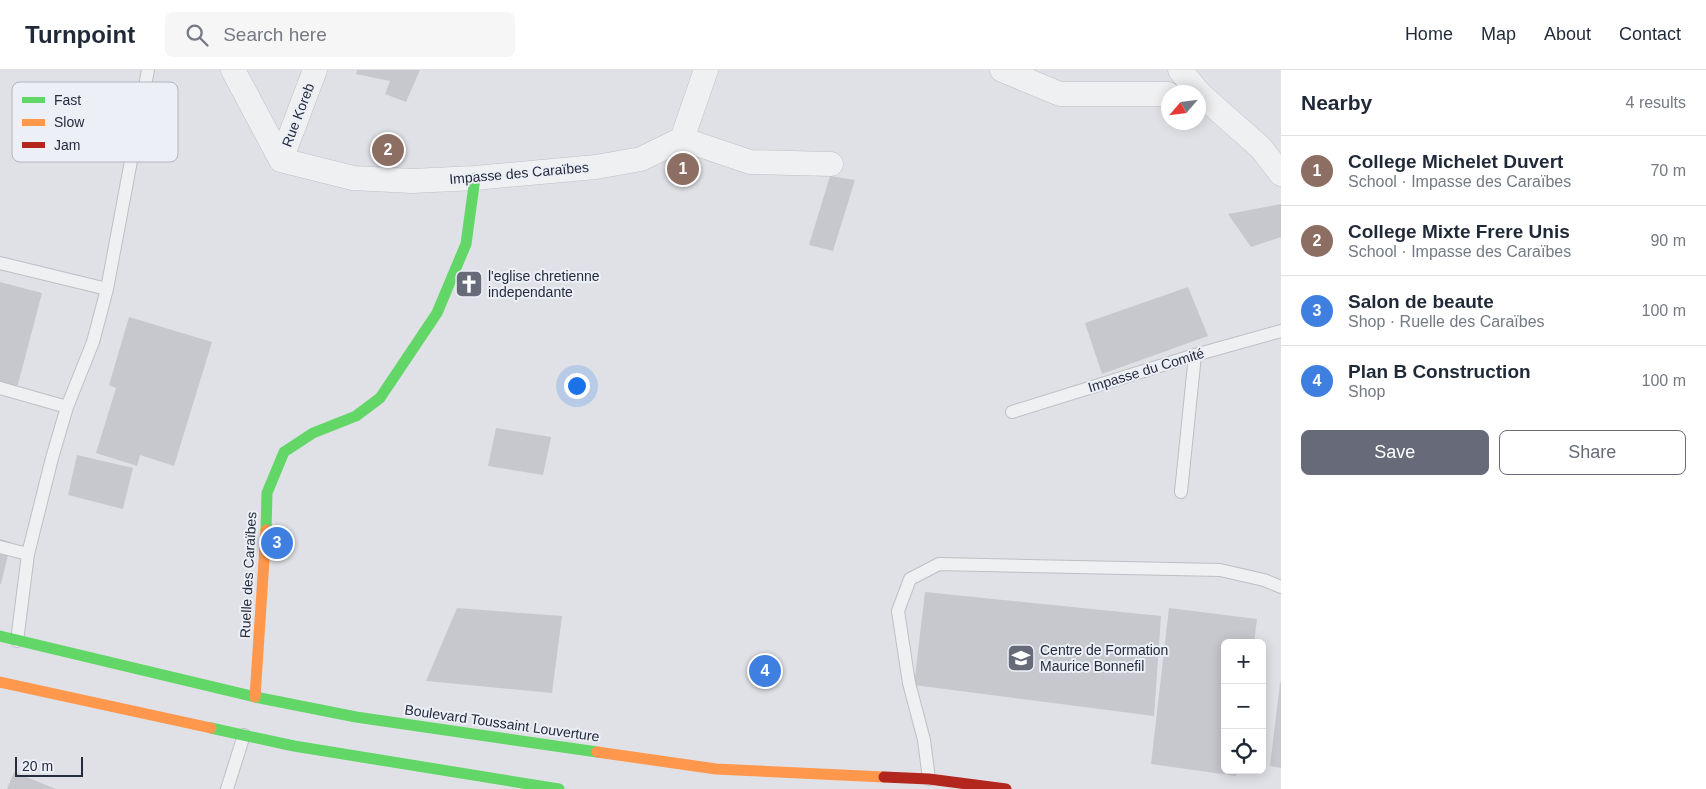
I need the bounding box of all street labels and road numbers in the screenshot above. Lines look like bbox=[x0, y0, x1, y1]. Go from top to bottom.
street label: Rue Koreb bbox=[279, 81, 318, 149]
street label: Impasse des Caraïbes bbox=[449, 159, 589, 187]
street label: Impasse du Comité bbox=[1086, 345, 1206, 395]
street label: Ruelle des Caraïbes bbox=[237, 511, 259, 639]
street label: Boulevard Toussaint Louverture bbox=[404, 701, 601, 745]

